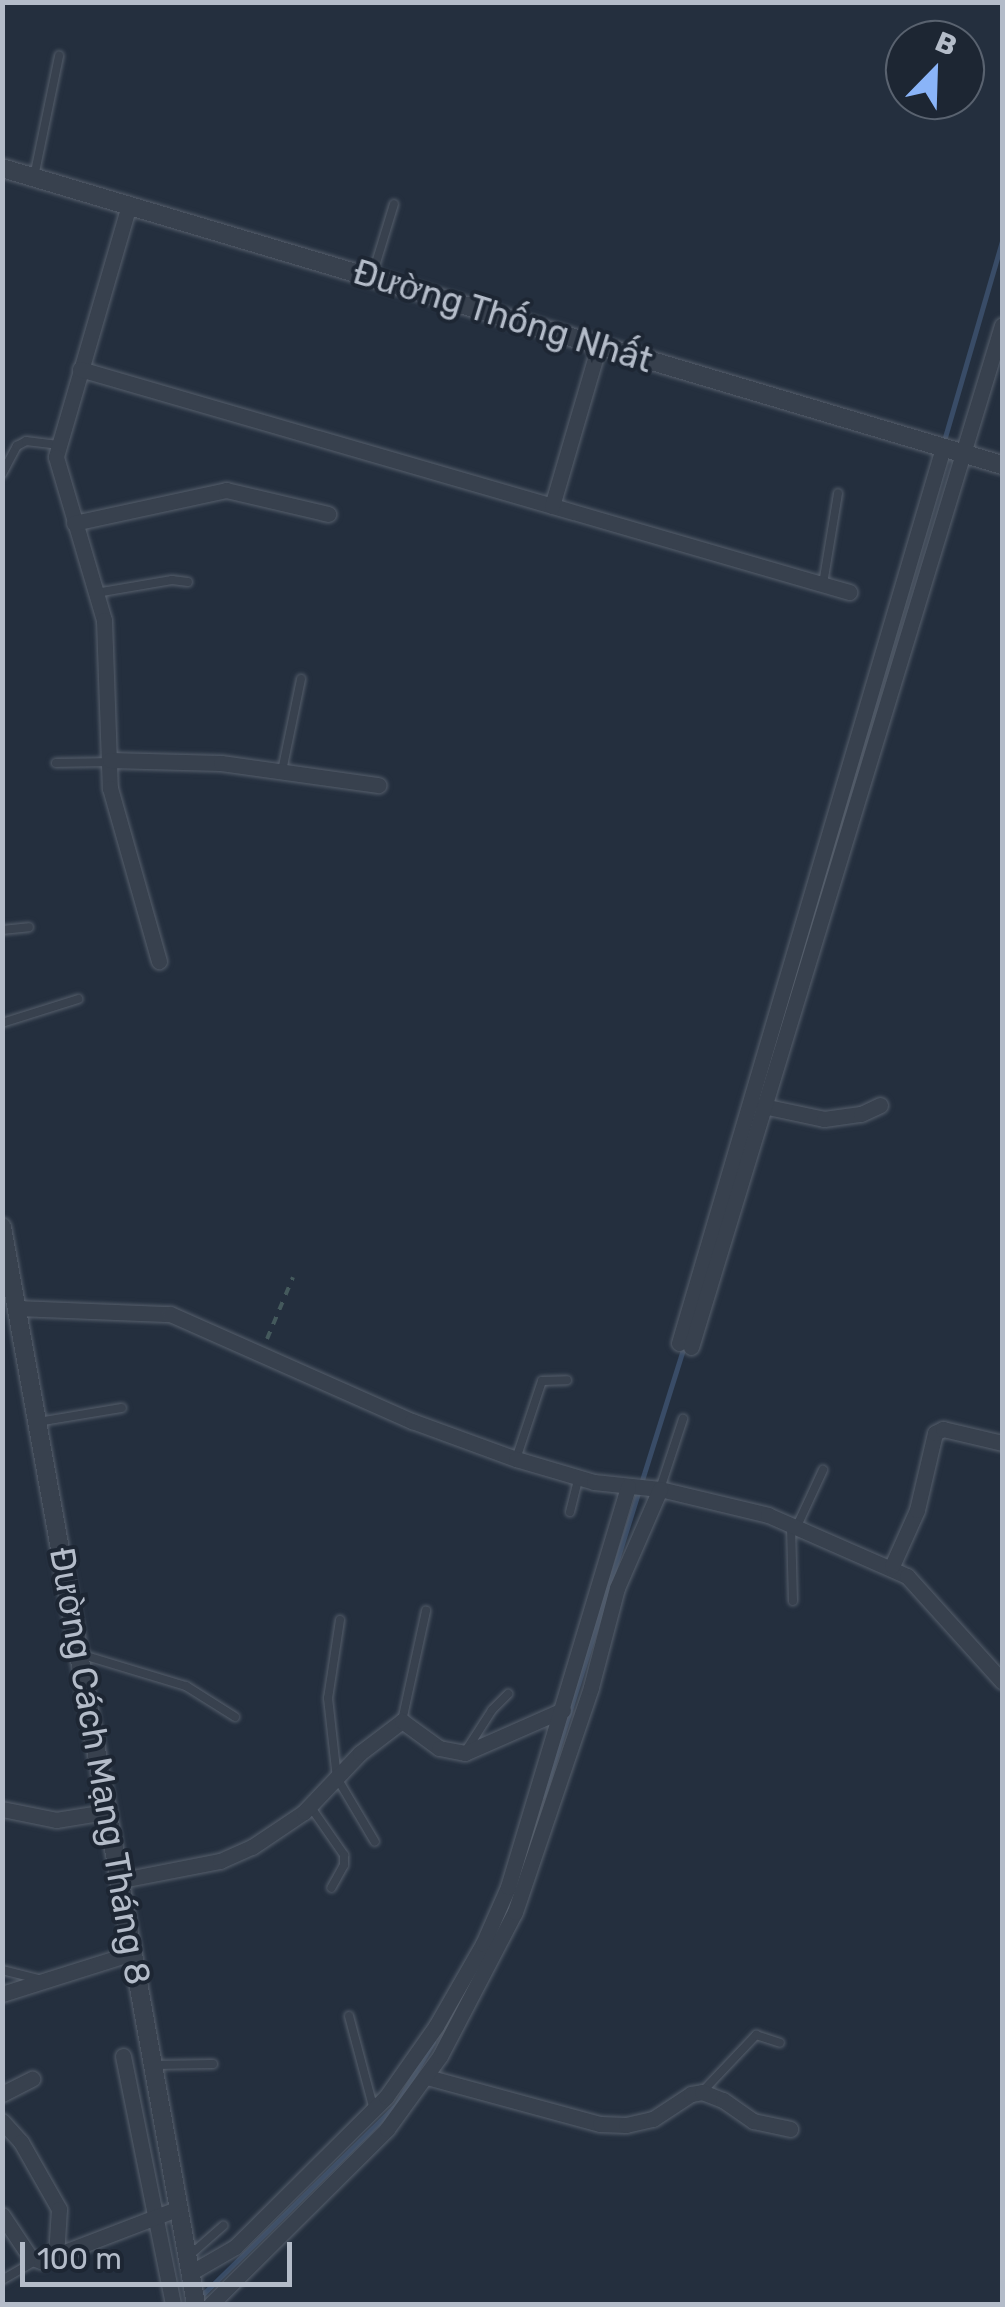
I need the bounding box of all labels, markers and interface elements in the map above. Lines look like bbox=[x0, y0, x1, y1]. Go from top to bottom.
north arrow bbox=[885, 20, 985, 120]
text: B bbox=[931, 25, 962, 63]
street label: Đường Thống Nhất bbox=[348, 250, 658, 382]
street label: Đường Cách Mạng Tháng 8 bbox=[41, 1544, 159, 1988]
scale bar bbox=[25, 2222, 298, 2284]
text: 100 m bbox=[37, 2241, 122, 2277]

